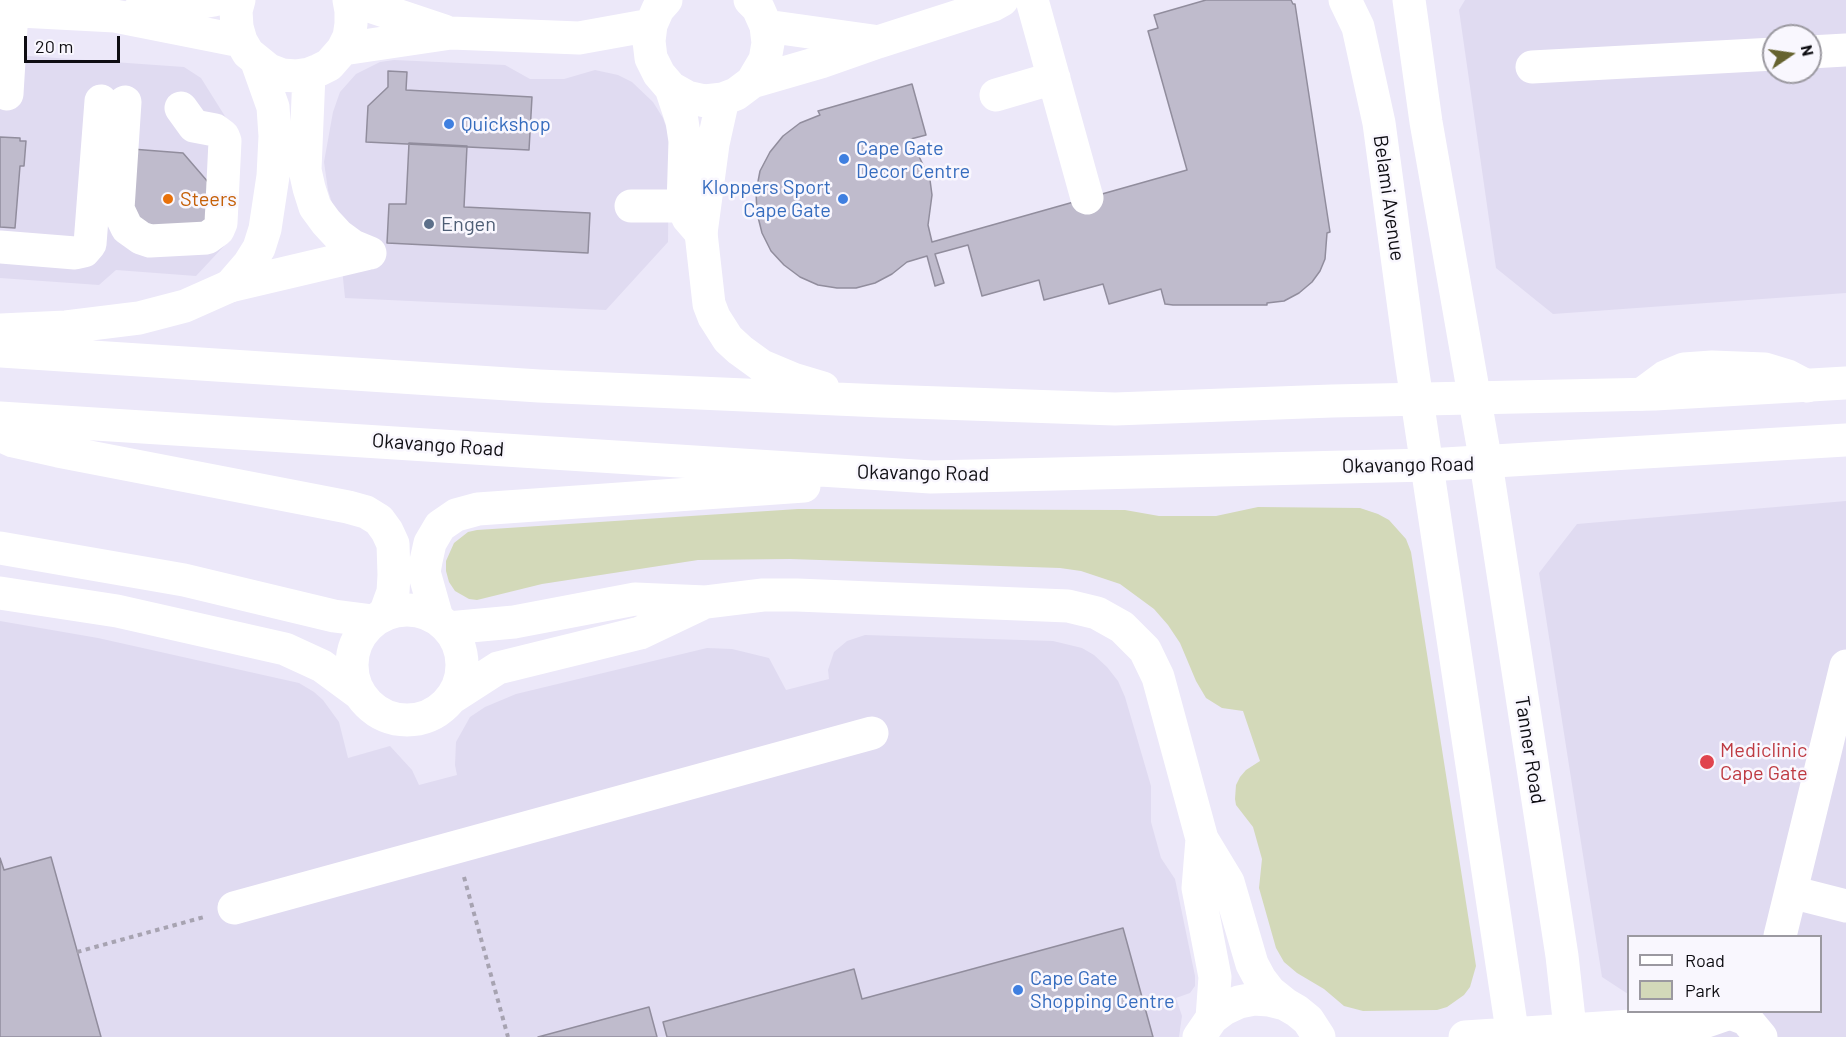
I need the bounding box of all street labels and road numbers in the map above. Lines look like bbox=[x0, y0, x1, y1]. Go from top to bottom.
street label: Belami Avenue bbox=[1368, 133, 1410, 263]
street label: Okavango Road bbox=[371, 428, 505, 462]
street label: Okavango Road bbox=[1342, 452, 1474, 478]
street label: Okavango Road bbox=[857, 460, 989, 486]
street label: Tanner Road bbox=[1510, 694, 1550, 806]

